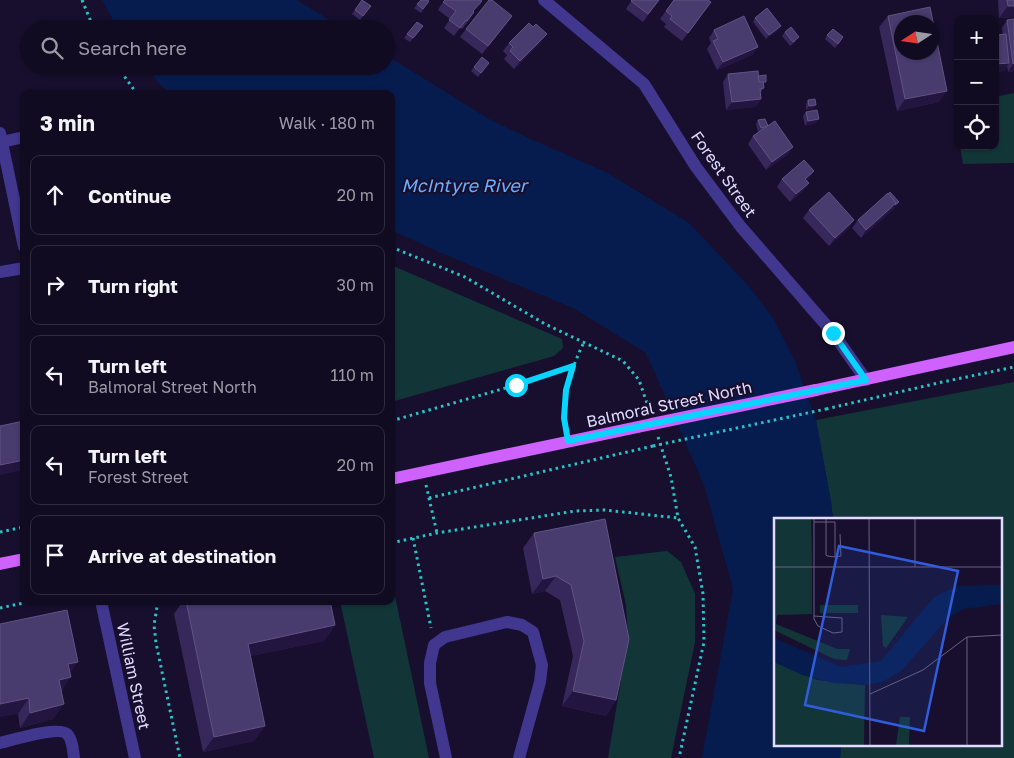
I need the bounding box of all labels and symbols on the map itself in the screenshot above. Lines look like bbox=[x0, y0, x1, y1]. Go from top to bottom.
north arrow bbox=[894, 15, 939, 60]
street label: Forest Street bbox=[687, 127, 761, 221]
water label: McIntyre River bbox=[401, 174, 530, 196]
route end bbox=[822, 322, 845, 345]
route start bbox=[505, 374, 528, 397]
street label: Balmoral Street North bbox=[584, 377, 754, 431]
inset map bbox=[774, 518, 1002, 746]
street label: William Street bbox=[113, 621, 155, 731]

